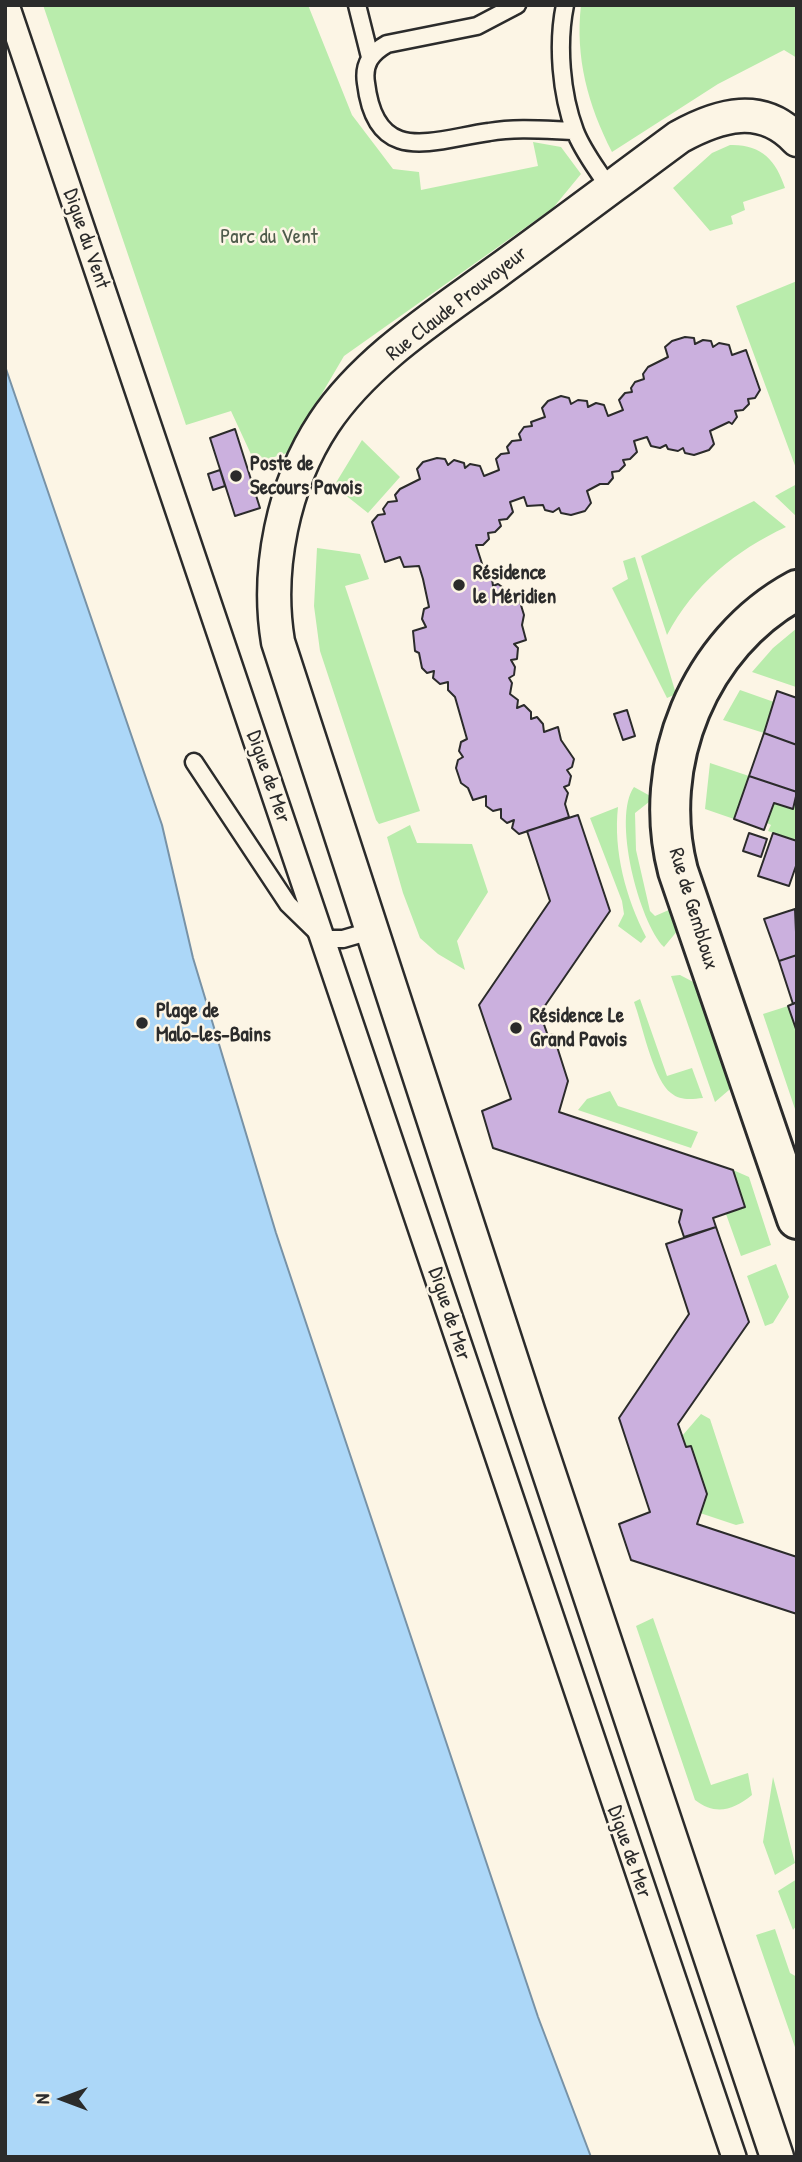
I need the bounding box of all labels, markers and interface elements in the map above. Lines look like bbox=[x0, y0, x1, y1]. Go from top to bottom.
street label: Digue du Vent bbox=[57, 186, 115, 292]
park label: Parc du Vent bbox=[220, 224, 318, 250]
street label: Rue Claude Prouvoyeur bbox=[382, 241, 532, 367]
place label: Poste de Secours Pavois bbox=[250, 451, 362, 501]
marker: Poste de Secours Pavois bbox=[228, 468, 244, 484]
place label: Résidence le Méridien bbox=[473, 560, 556, 610]
marker: Résidence le Méridien bbox=[451, 577, 467, 593]
street label: Digue de Mer bbox=[240, 728, 296, 826]
street label: Rue de Gembloux bbox=[663, 845, 723, 973]
place label: Plage de Malo-les-Bains bbox=[156, 998, 271, 1048]
place label: Résidence Le Grand Pavois bbox=[530, 1003, 627, 1053]
marker: Plage de Malo-les-Bains bbox=[134, 1015, 150, 1031]
marker: Résidence Le Grand Pavois bbox=[508, 1020, 524, 1036]
street label: Digue de Mer bbox=[422, 1264, 476, 1364]
street label: Digue de Mer bbox=[601, 1803, 657, 1901]
north arrow bbox=[28, 2064, 98, 2134]
text: N bbox=[29, 2094, 55, 2104]

